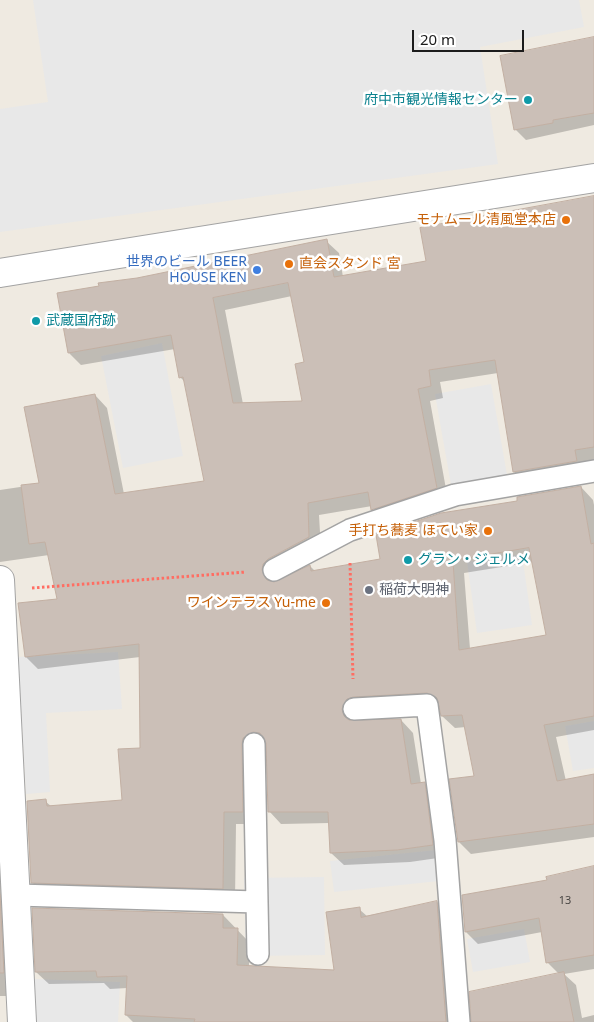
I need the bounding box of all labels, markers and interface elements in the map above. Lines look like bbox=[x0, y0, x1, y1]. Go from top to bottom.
scale bar bbox=[414, 20, 526, 52]
text: 20 m bbox=[420, 29, 455, 49]
place label: 府中市観光情報センター bbox=[364, 92, 518, 108]
marker: 府中市観光情報センター bbox=[522, 94, 534, 106]
place label: モナムール清風堂本店 bbox=[416, 212, 556, 228]
marker: モナムール清風堂本店 bbox=[560, 214, 572, 226]
place label: 世界のビール BEER HOUSE KEN bbox=[126, 254, 247, 286]
place label: 直会スタンド 宮 bbox=[299, 256, 401, 272]
marker: 直会スタンド 宮 bbox=[283, 258, 295, 270]
marker: 世界のビール BEER HOUSE KEN bbox=[251, 264, 263, 276]
place label: 武蔵国府跡 bbox=[46, 313, 116, 329]
marker: 武蔵国府跡 bbox=[30, 315, 42, 327]
place label: 手打ち蕎麦 ほてい家 bbox=[348, 523, 478, 539]
marker: 手打ち蕎麦 ほてい家 bbox=[482, 525, 494, 537]
place label: グラン・ジェルメ bbox=[418, 552, 530, 568]
marker: グラン・ジェルメ bbox=[402, 554, 414, 566]
place label: 稲荷大明神 bbox=[379, 582, 449, 598]
marker: 稲荷大明神 bbox=[363, 584, 375, 596]
place label: ワインテラス Yu-me bbox=[187, 595, 316, 611]
marker: ワインテラス Yu-me bbox=[320, 597, 332, 609]
house number: 13 bbox=[559, 894, 571, 908]

